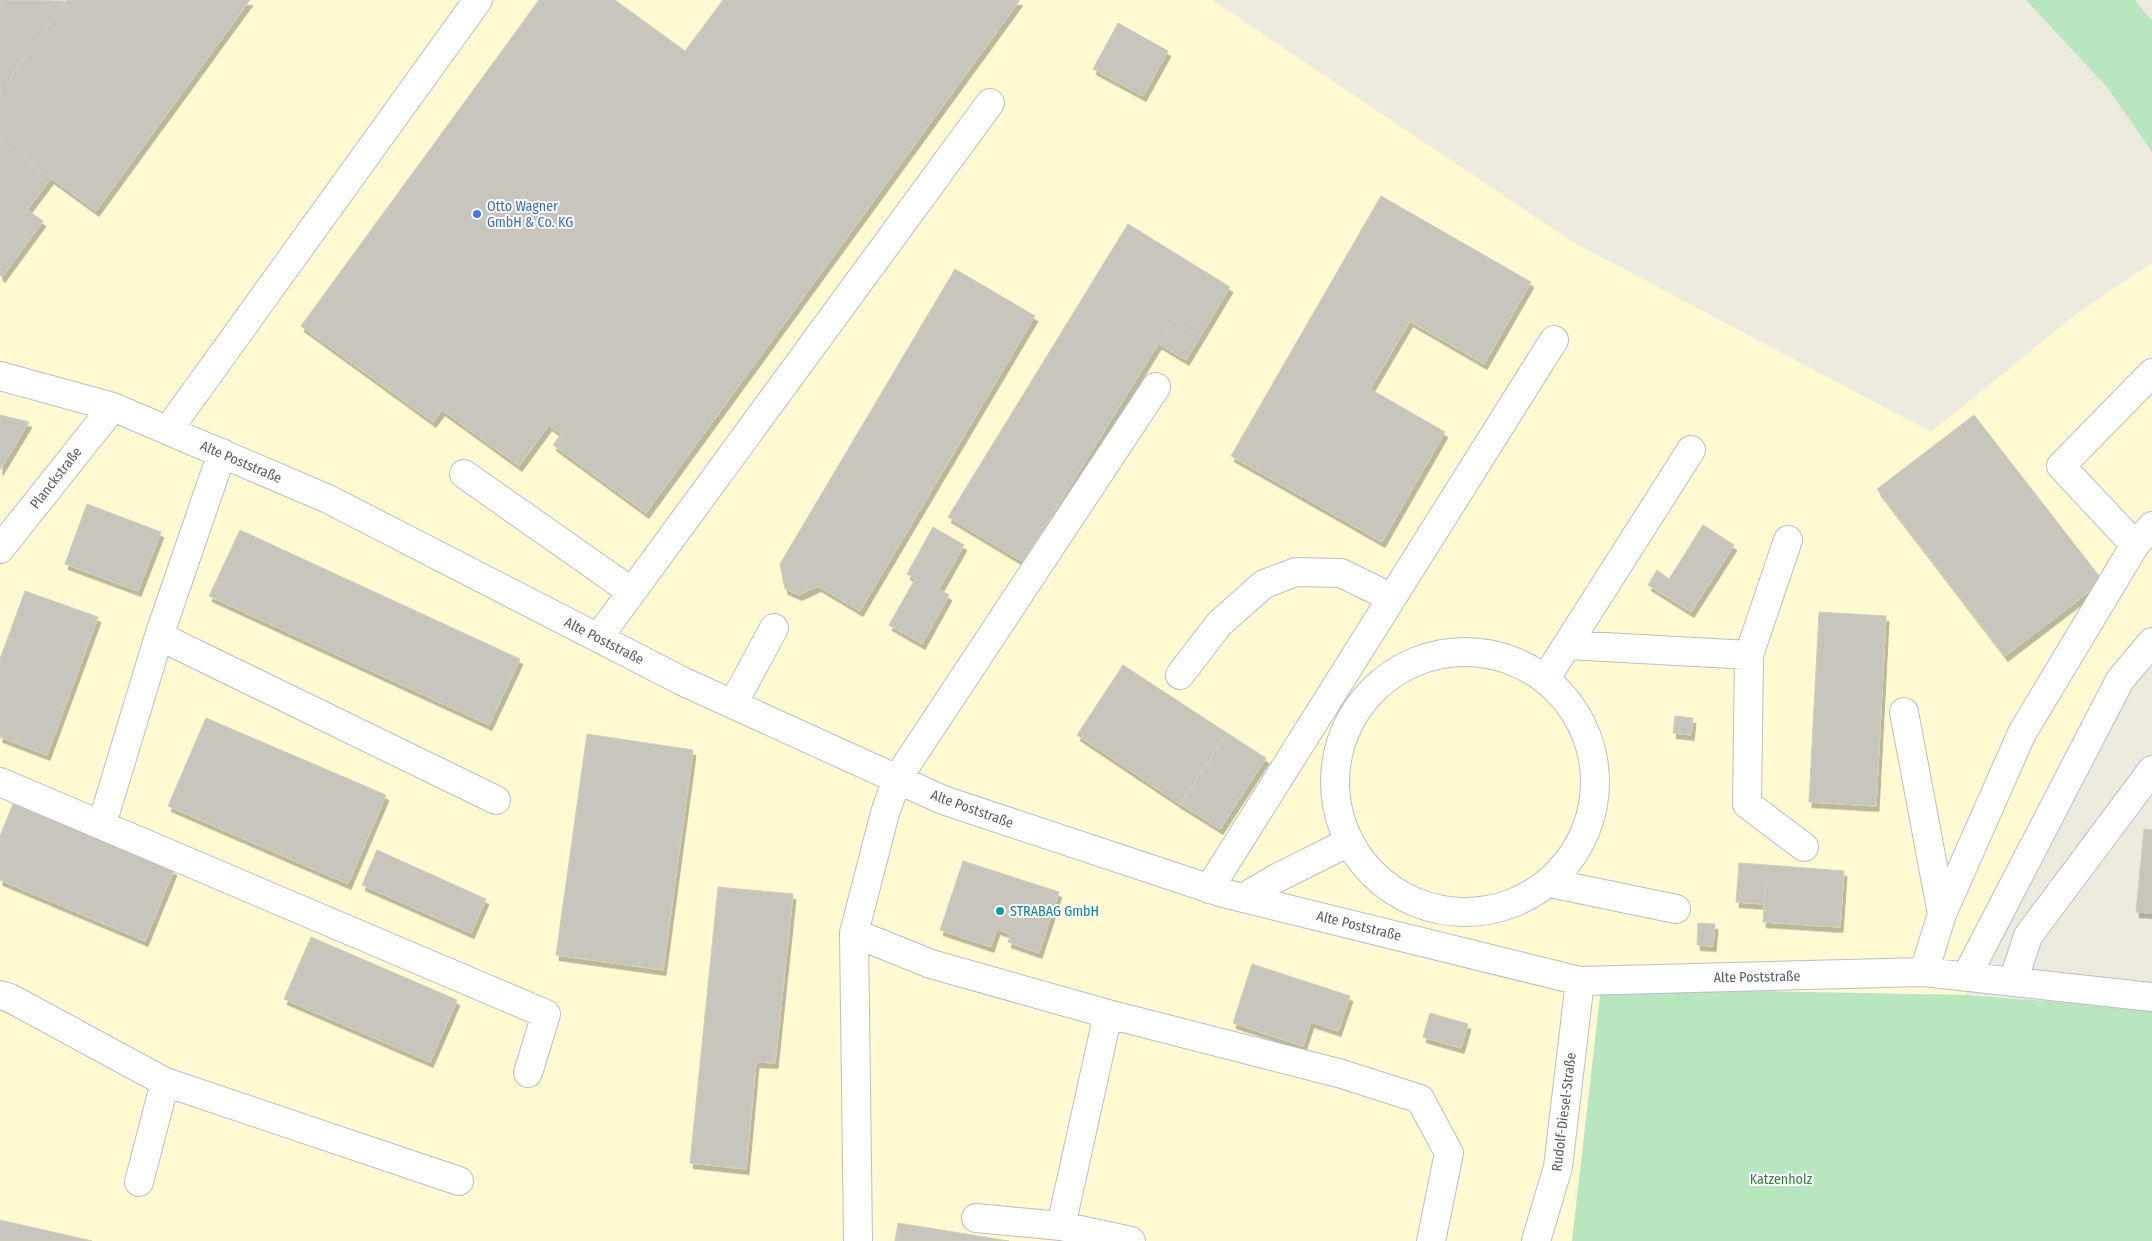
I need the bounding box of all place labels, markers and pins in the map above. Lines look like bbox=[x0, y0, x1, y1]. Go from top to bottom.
place label: Otto Wagner GmbH & Co. KG bbox=[487, 198, 573, 231]
marker: Otto Wagner GmbH & Co. KG bbox=[471, 208, 483, 220]
place label: STRABAG GmbH bbox=[1010, 903, 1099, 920]
marker: STRABAG GmbH bbox=[994, 905, 1006, 917]

